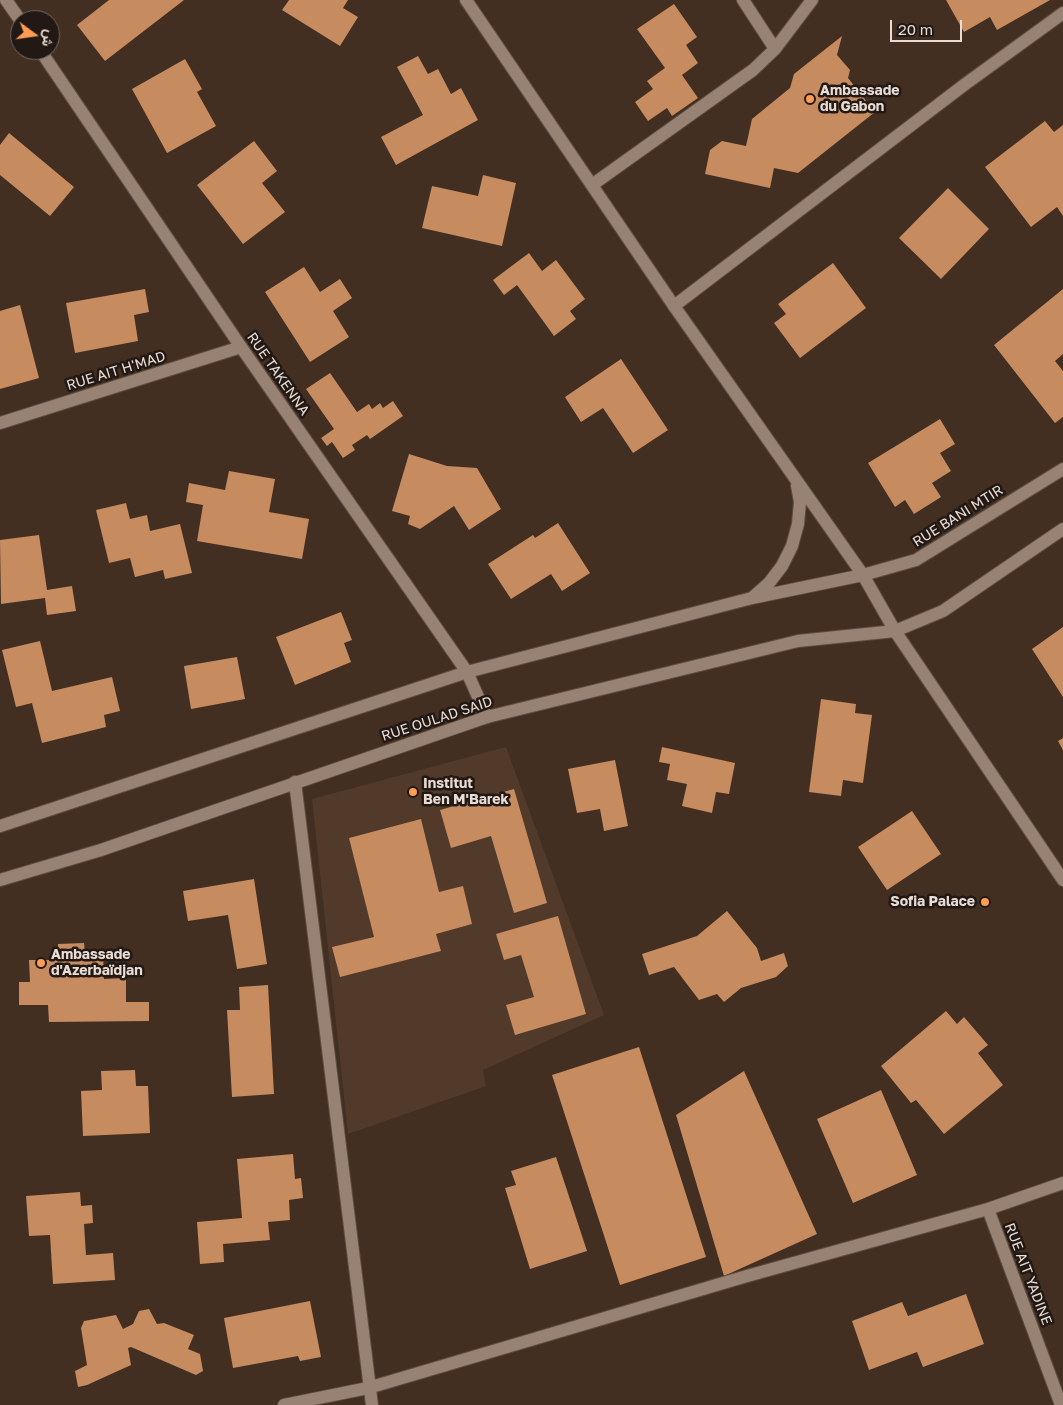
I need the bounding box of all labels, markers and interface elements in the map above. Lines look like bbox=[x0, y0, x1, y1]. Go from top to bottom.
north arrow bbox=[10, 10, 60, 60]
scale bar bbox=[893, 10, 966, 42]
text: 20 m bbox=[898, 20, 933, 38]
text: ش bbox=[39, 28, 59, 49]
place label: Ambassade du Gabon bbox=[820, 83, 900, 115]
marker: Ambassade du Gabon bbox=[804, 93, 816, 105]
street label: RUE TAKENNA bbox=[243, 329, 313, 419]
street label: RUE AIT H'MAD bbox=[65, 348, 167, 394]
street label: RUE BANI MTIR bbox=[910, 482, 1006, 550]
street label: RUE OULAD SAID bbox=[379, 693, 495, 745]
place label: Institut Ben M'Barek bbox=[423, 776, 509, 809]
marker: Institut Ben M'Barek bbox=[407, 786, 419, 798]
place label: Sofia Palace bbox=[890, 894, 975, 910]
marker: Sofia Palace bbox=[979, 896, 991, 908]
place label: Ambassade d'Azerbaïdjan bbox=[51, 947, 143, 980]
marker: Ambassade d'Azerbaïdjan bbox=[35, 957, 47, 969]
street label: RUE AIT YADINE bbox=[1001, 1221, 1055, 1327]

